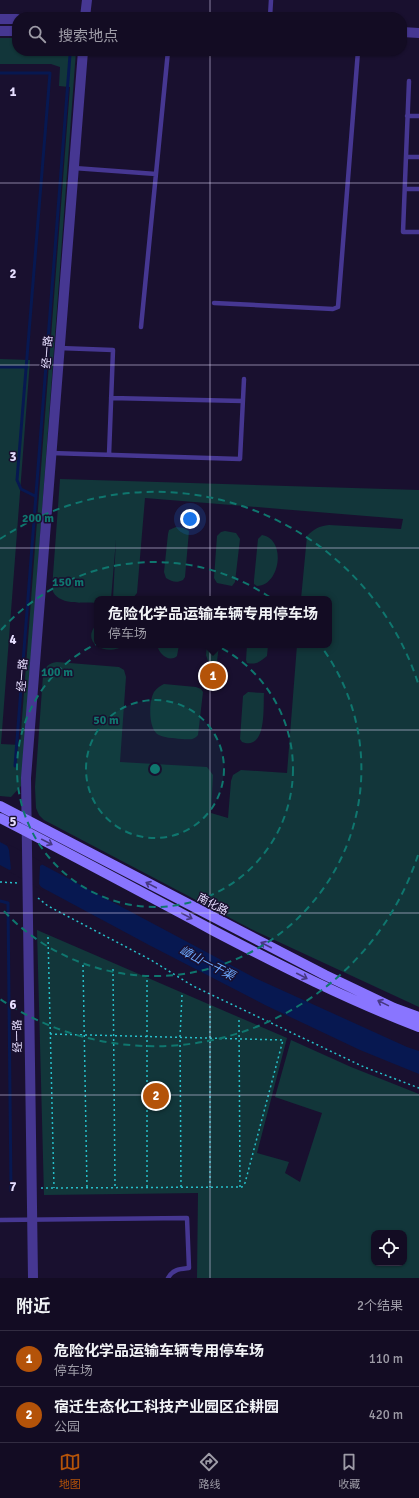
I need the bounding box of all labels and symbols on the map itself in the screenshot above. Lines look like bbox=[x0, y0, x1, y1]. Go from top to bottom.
text: 1 bbox=[9, 84, 17, 100]
text: 2 bbox=[9, 266, 17, 282]
street label: 经一路 bbox=[40, 335, 55, 369]
text: 3 bbox=[9, 449, 17, 465]
your location bbox=[180, 509, 200, 529]
text: 200 m bbox=[22, 511, 54, 526]
text: 150 m bbox=[52, 575, 84, 590]
text: 4 bbox=[9, 632, 17, 648]
street label: 经一路 bbox=[15, 658, 30, 692]
pin: 1 bbox=[200, 661, 226, 691]
text: 100 m bbox=[41, 665, 73, 680]
text: 50 m bbox=[93, 713, 119, 728]
centre of rings bbox=[148, 762, 162, 776]
text: 5 bbox=[9, 814, 17, 830]
one-way arrow bbox=[41, 839, 53, 847]
one-way arrow bbox=[145, 881, 157, 888]
street label: 南化路 bbox=[195, 891, 230, 918]
one-way arrow bbox=[180, 913, 192, 921]
one-way arrow bbox=[260, 941, 272, 949]
water label: 嶂山一干渠 bbox=[177, 943, 239, 985]
one-way arrow bbox=[296, 973, 308, 980]
text: 6 bbox=[9, 997, 17, 1013]
one-way arrow bbox=[377, 999, 389, 1006]
street label: 经一路 bbox=[11, 1019, 24, 1053]
pin: 2 bbox=[143, 1081, 169, 1111]
text: 7 bbox=[9, 1179, 17, 1195]

